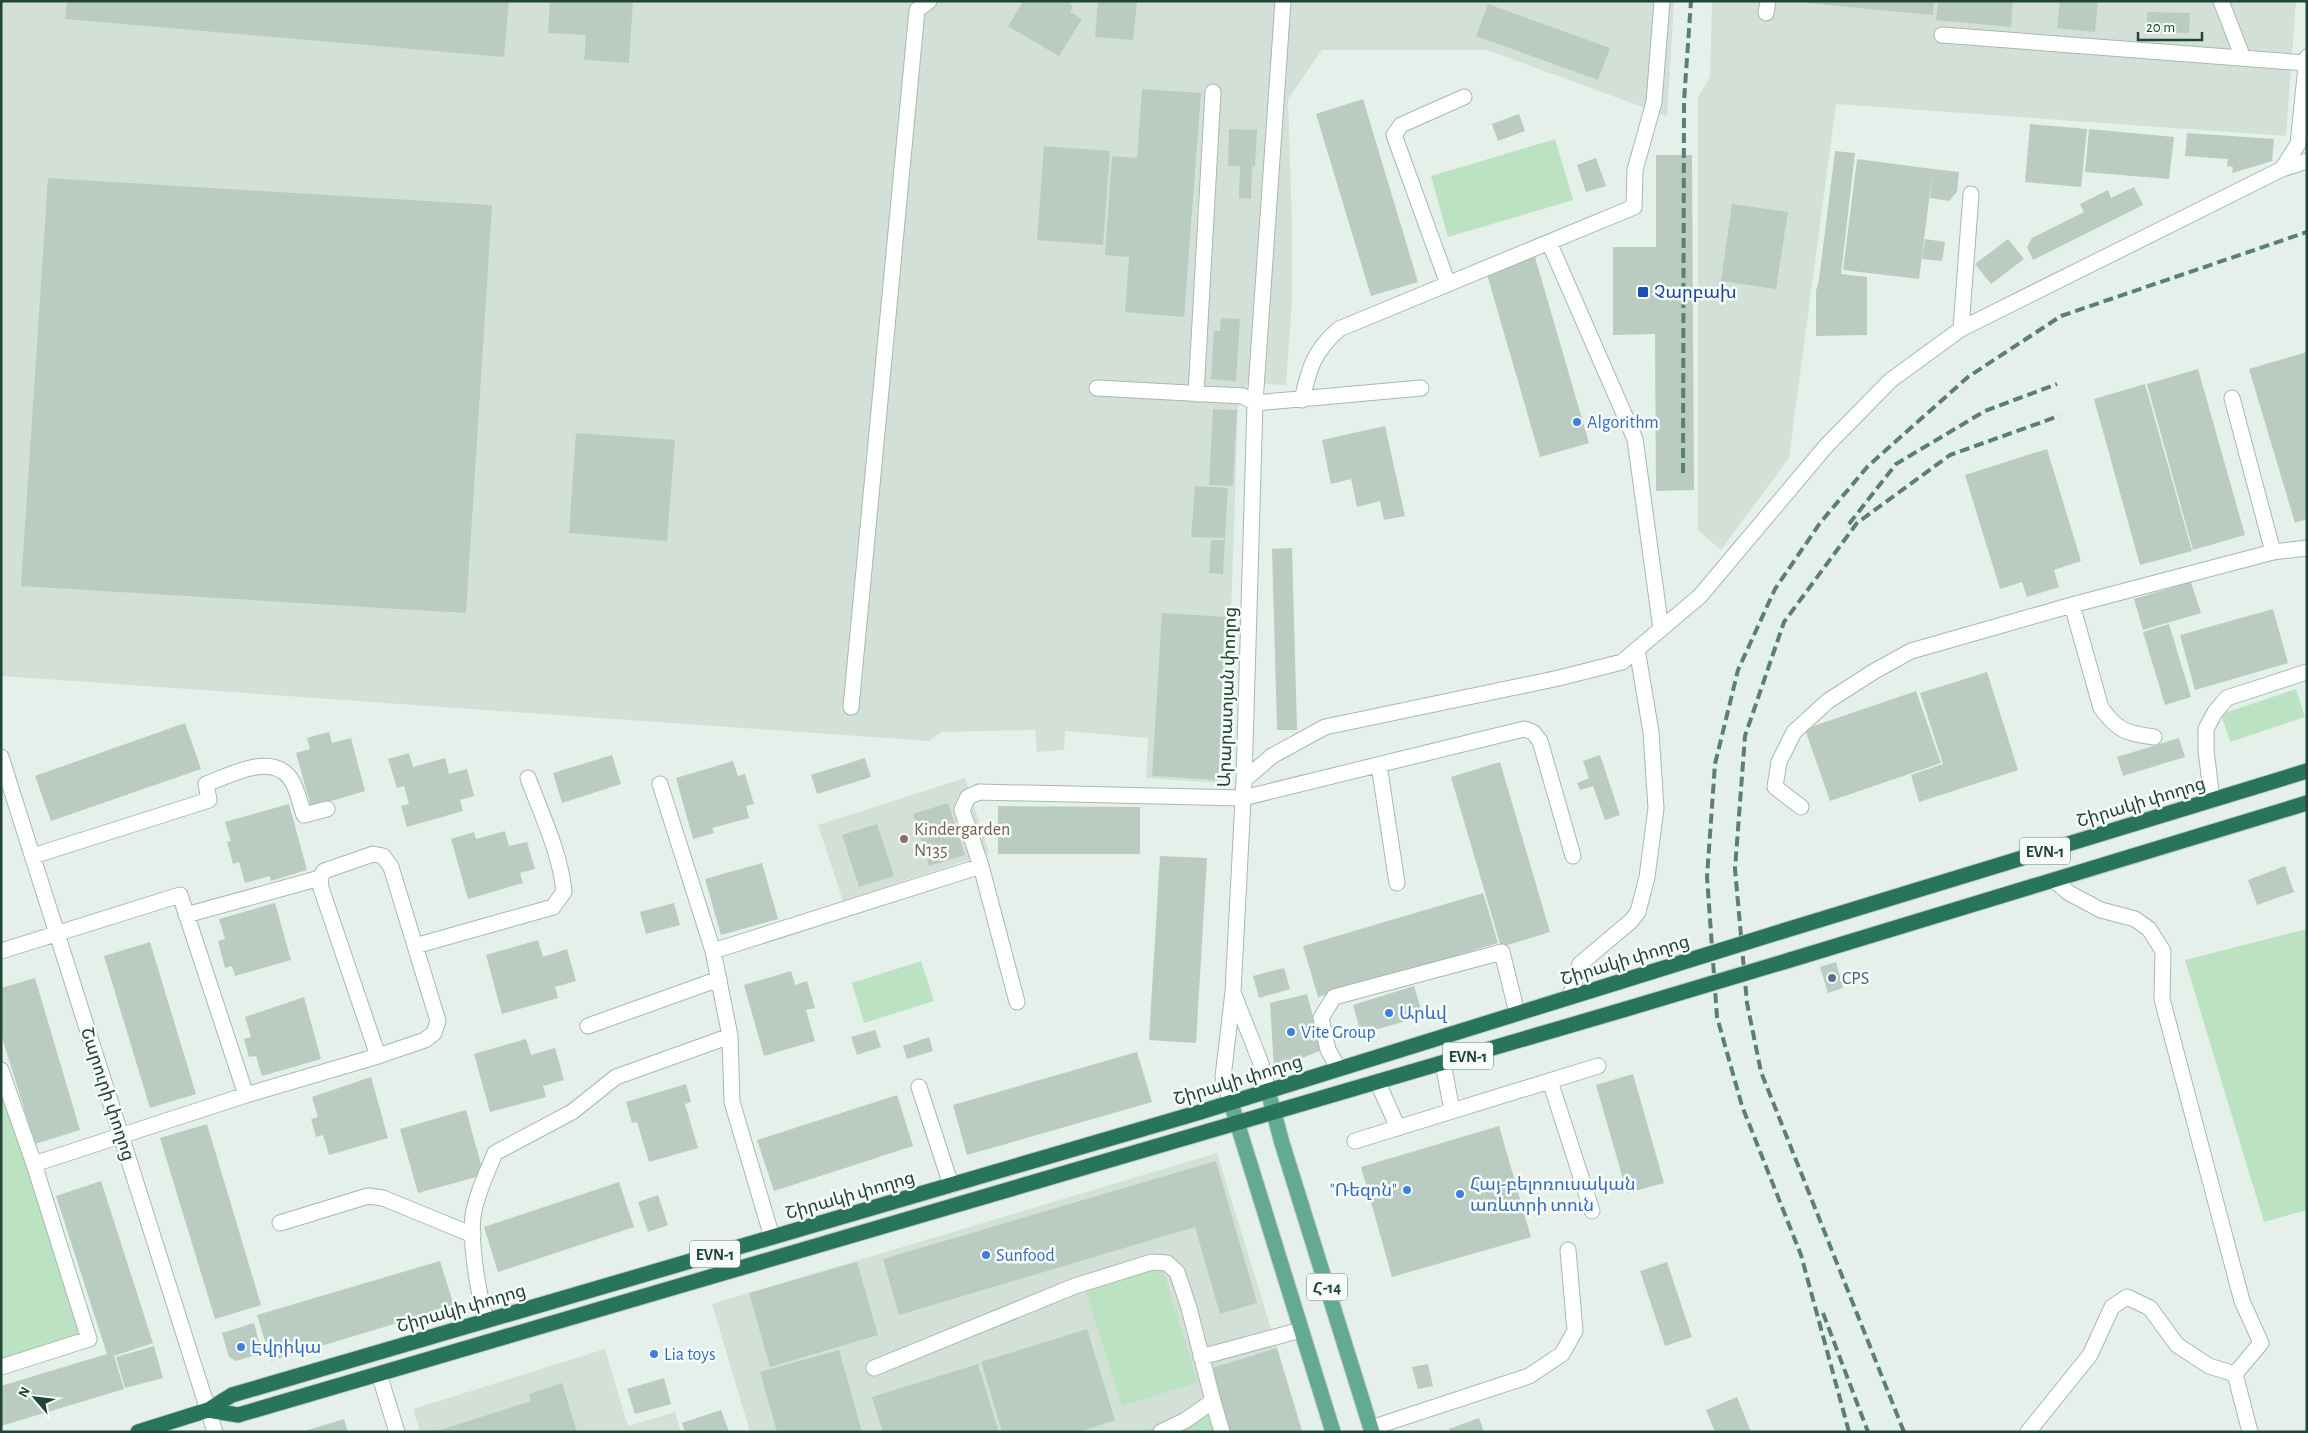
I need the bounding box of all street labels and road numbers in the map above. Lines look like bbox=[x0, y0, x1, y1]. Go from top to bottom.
street label: Արարատյան փողոց bbox=[1216, 606, 1240, 788]
street label: Շիրակի փողոց bbox=[2075, 775, 2208, 831]
road number: EVN-1 bbox=[2020, 838, 2070, 864]
street label: Շիրակի փողոց bbox=[1559, 933, 1692, 989]
street label: Շարուրի փողոց bbox=[77, 1025, 137, 1163]
road number: EVN-1 bbox=[1443, 1042, 1493, 1070]
street label: Շիրակի փողոց bbox=[1172, 1053, 1305, 1109]
street label: Շիրակի փողոց bbox=[784, 1169, 917, 1223]
road number: EVN-1 bbox=[690, 1240, 740, 1268]
road number: Հ-14 bbox=[1307, 1274, 1347, 1300]
street label: Շիրակի փողոց bbox=[395, 1282, 528, 1336]

